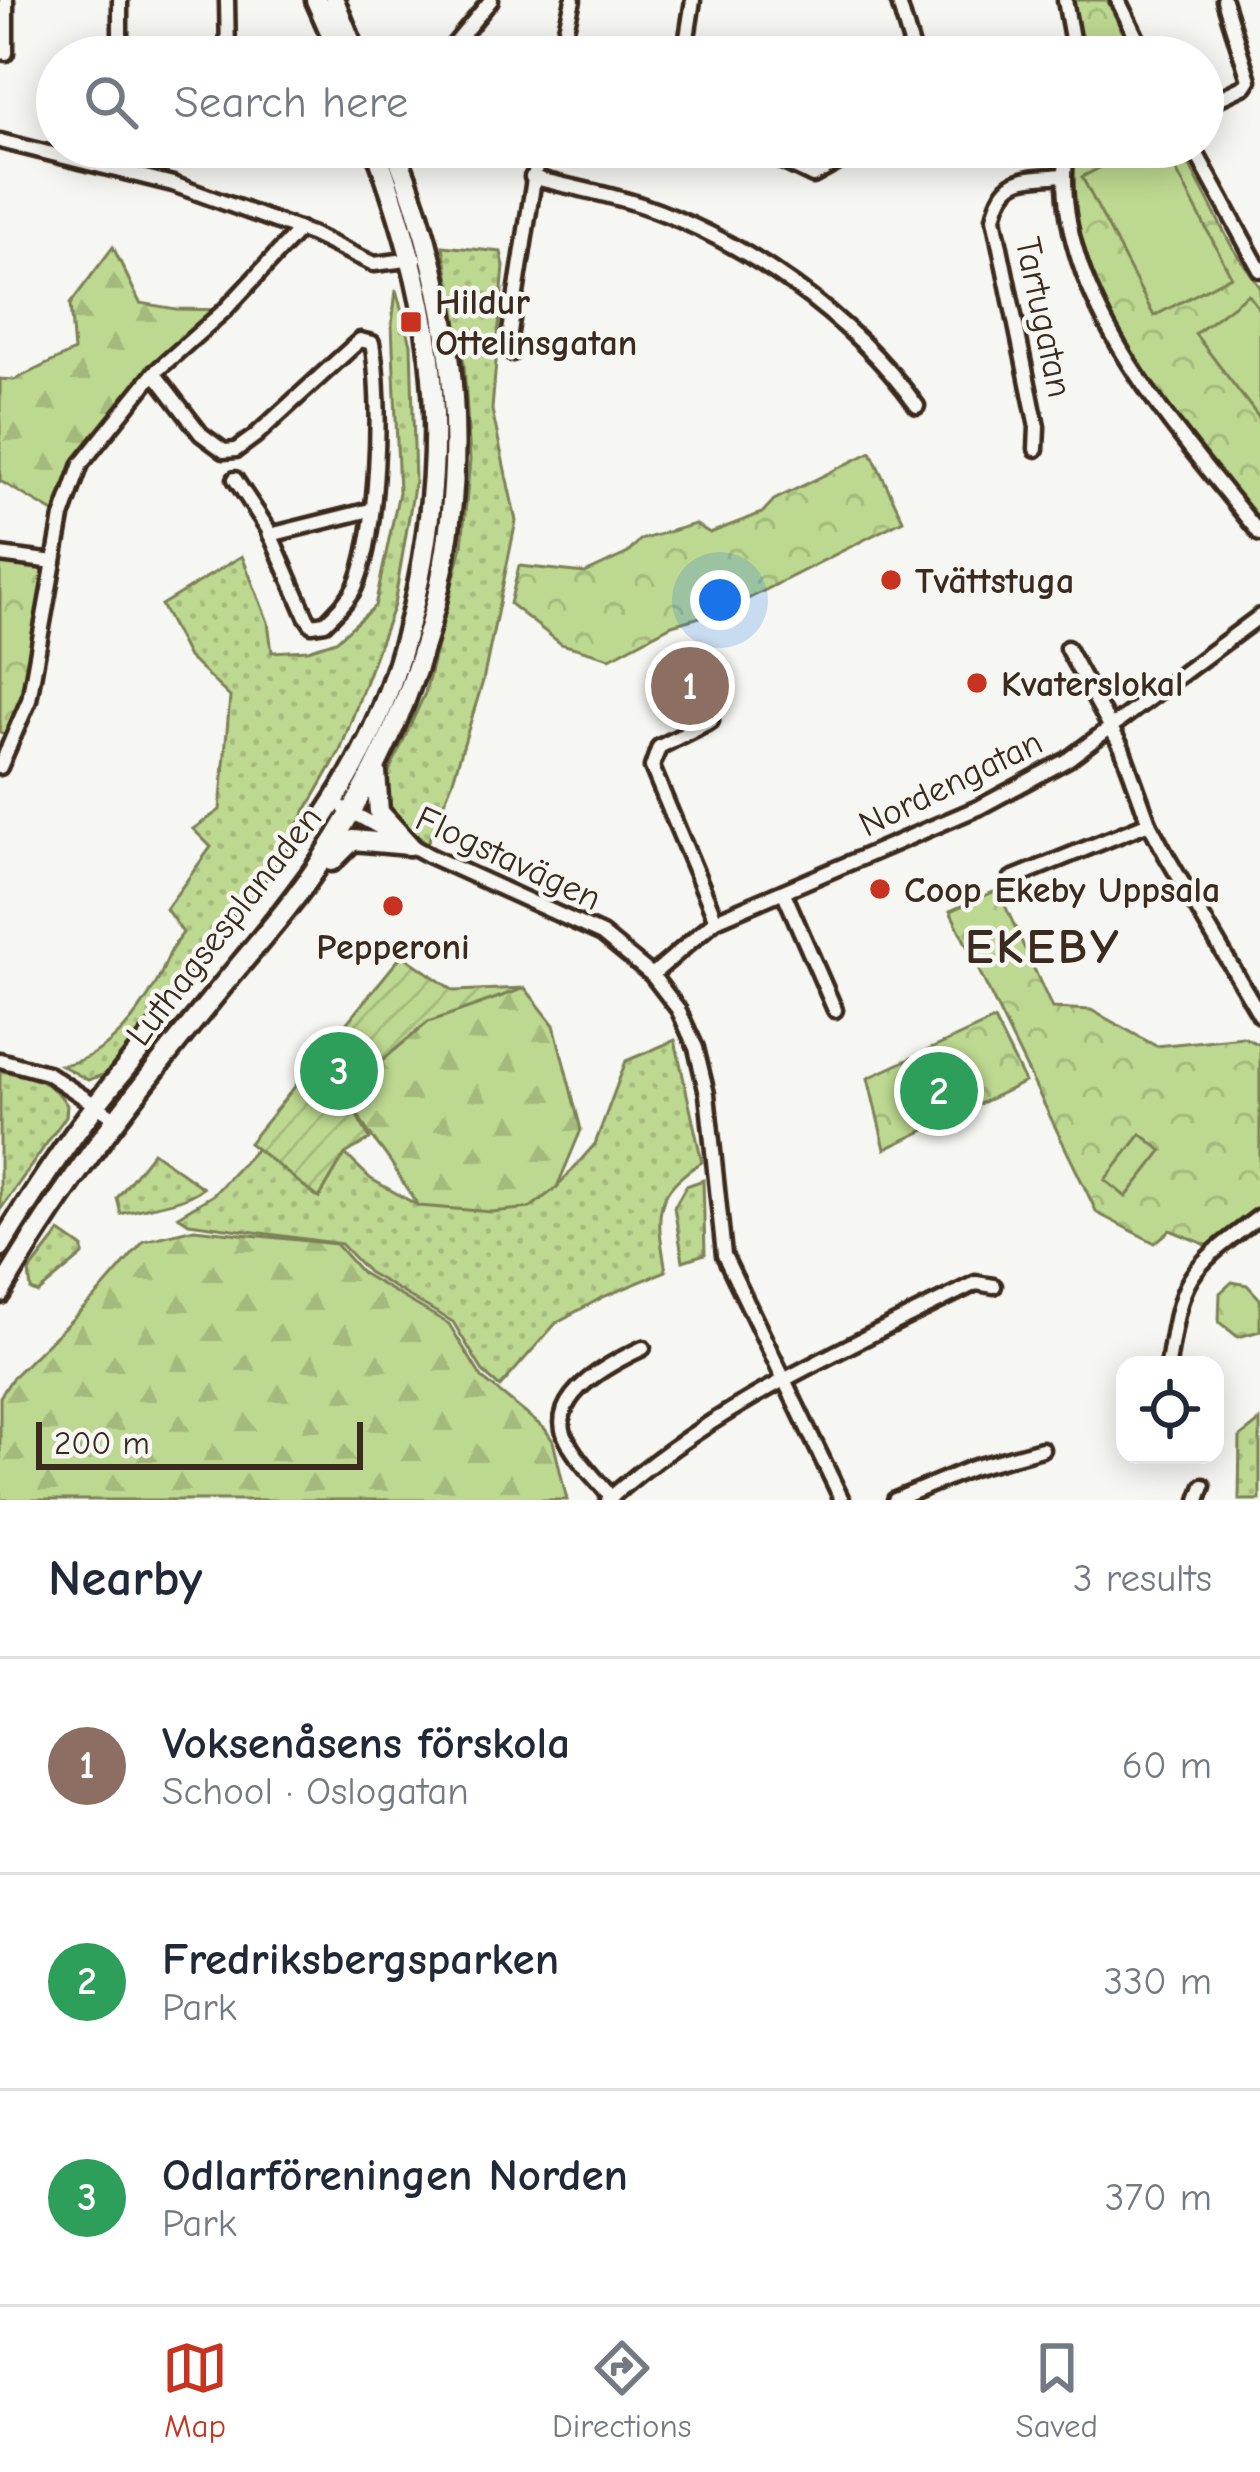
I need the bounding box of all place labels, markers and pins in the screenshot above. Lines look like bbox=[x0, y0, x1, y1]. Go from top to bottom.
place label: Hildur Ottelinsgatan bbox=[435, 282, 637, 364]
marker: Hildur Ottelinsgatan bbox=[398, 309, 424, 335]
place label: Tvättstuga bbox=[915, 561, 1074, 602]
marker: Tvättstuga bbox=[878, 567, 904, 593]
pin: 1 bbox=[651, 641, 729, 731]
place label: Kvaterslokal bbox=[1001, 664, 1184, 705]
marker: Kvaterslokal bbox=[964, 670, 990, 696]
place label: Coop Ekeby Uppsala bbox=[904, 870, 1220, 911]
marker: Coop Ekeby Uppsala bbox=[867, 876, 893, 902]
marker: Pepperoni bbox=[380, 893, 406, 919]
place label: Pepperoni bbox=[316, 927, 470, 968]
pin: 3 bbox=[300, 1026, 378, 1116]
pin: 2 bbox=[900, 1046, 978, 1136]

